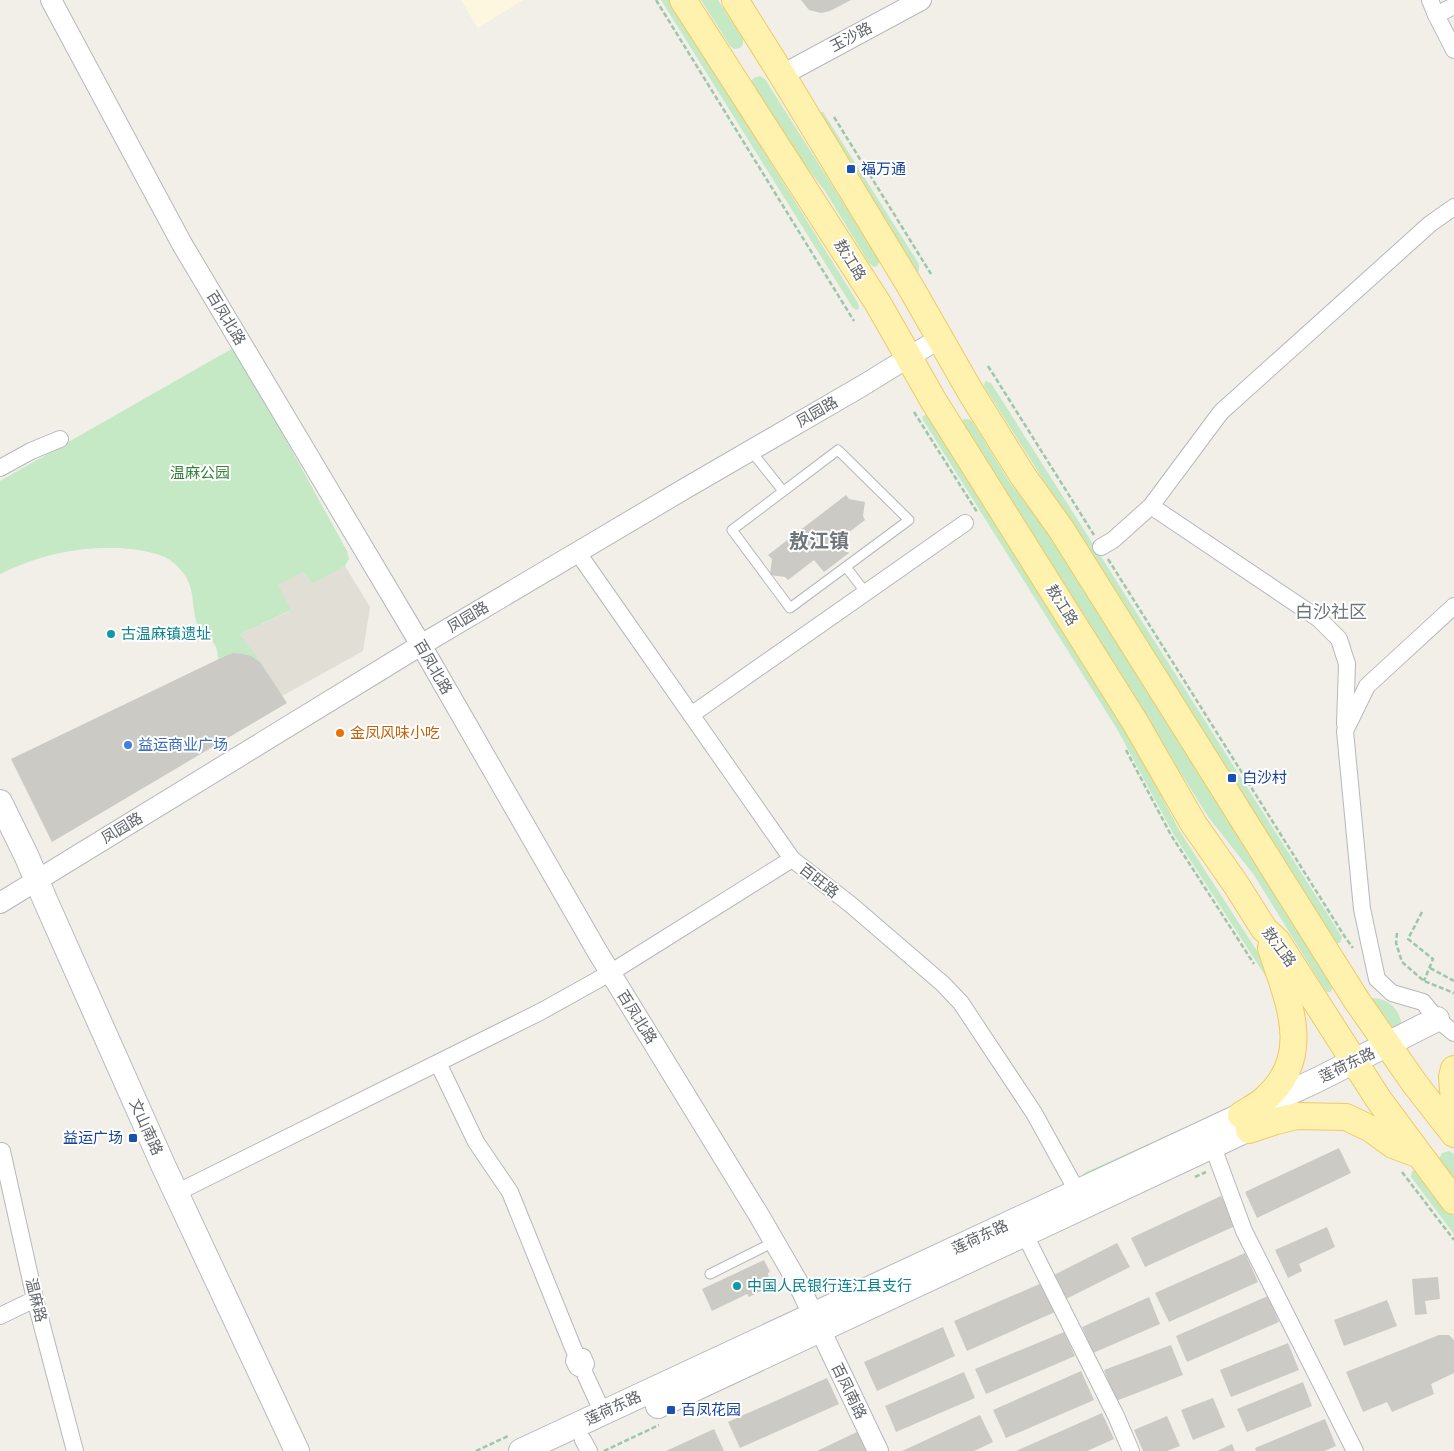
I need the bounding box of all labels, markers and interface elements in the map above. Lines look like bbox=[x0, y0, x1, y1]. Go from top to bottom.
street label: 玉沙路 bbox=[827, 18, 875, 55]
place label: 福万通 bbox=[861, 160, 906, 177]
marker: 福万通 bbox=[845, 163, 857, 175]
street label: 敖江路 bbox=[831, 236, 870, 283]
street label: 百凤北路 bbox=[204, 288, 249, 348]
street label: 凤园路 bbox=[793, 393, 840, 430]
park label: 温麻公园 bbox=[170, 464, 230, 481]
district label: 敖江镇 bbox=[789, 530, 849, 552]
street label: 敖江路 bbox=[1043, 581, 1082, 628]
street label: 凤园路 bbox=[444, 598, 491, 635]
district label: 白沙社区 bbox=[1295, 602, 1367, 622]
place label: 古温麻镇遗址 bbox=[121, 625, 211, 642]
marker: 古温麻镇遗址 bbox=[105, 628, 117, 640]
street label: 百凤北路 bbox=[411, 637, 456, 697]
place label: 金凤风味小吃 bbox=[350, 724, 440, 741]
marker: 金凤风味小吃 bbox=[334, 727, 346, 739]
place label: 益运商业广场 bbox=[138, 736, 228, 753]
marker: 益运商业广场 bbox=[122, 739, 134, 751]
place label: 白沙村 bbox=[1242, 769, 1287, 786]
marker: 白沙村 bbox=[1226, 772, 1238, 784]
street label: 凤园路 bbox=[98, 809, 145, 846]
street label: 百旺路 bbox=[796, 860, 842, 901]
street label: 敖江路 bbox=[1259, 924, 1300, 970]
street label: 百凤北路 bbox=[614, 987, 661, 1047]
street label: 莲荷东路 bbox=[1316, 1044, 1377, 1085]
street label: 文山南路 bbox=[126, 1096, 166, 1158]
place label: 益运广场 bbox=[63, 1129, 123, 1146]
marker: 益运广场 bbox=[127, 1132, 139, 1144]
street label: 莲荷东路 bbox=[949, 1216, 1011, 1257]
street label: 温麻路 bbox=[23, 1276, 50, 1324]
place label: 中国人民银行连江县支行 bbox=[747, 1277, 912, 1294]
marker: 中国人民银行连江县支行 bbox=[731, 1280, 743, 1292]
street label: 百凤南路 bbox=[829, 1360, 870, 1421]
street label: 莲荷东路 bbox=[582, 1387, 644, 1428]
place label: 百凤花园 bbox=[681, 1401, 741, 1418]
marker: 百凤花园 bbox=[665, 1404, 677, 1416]

